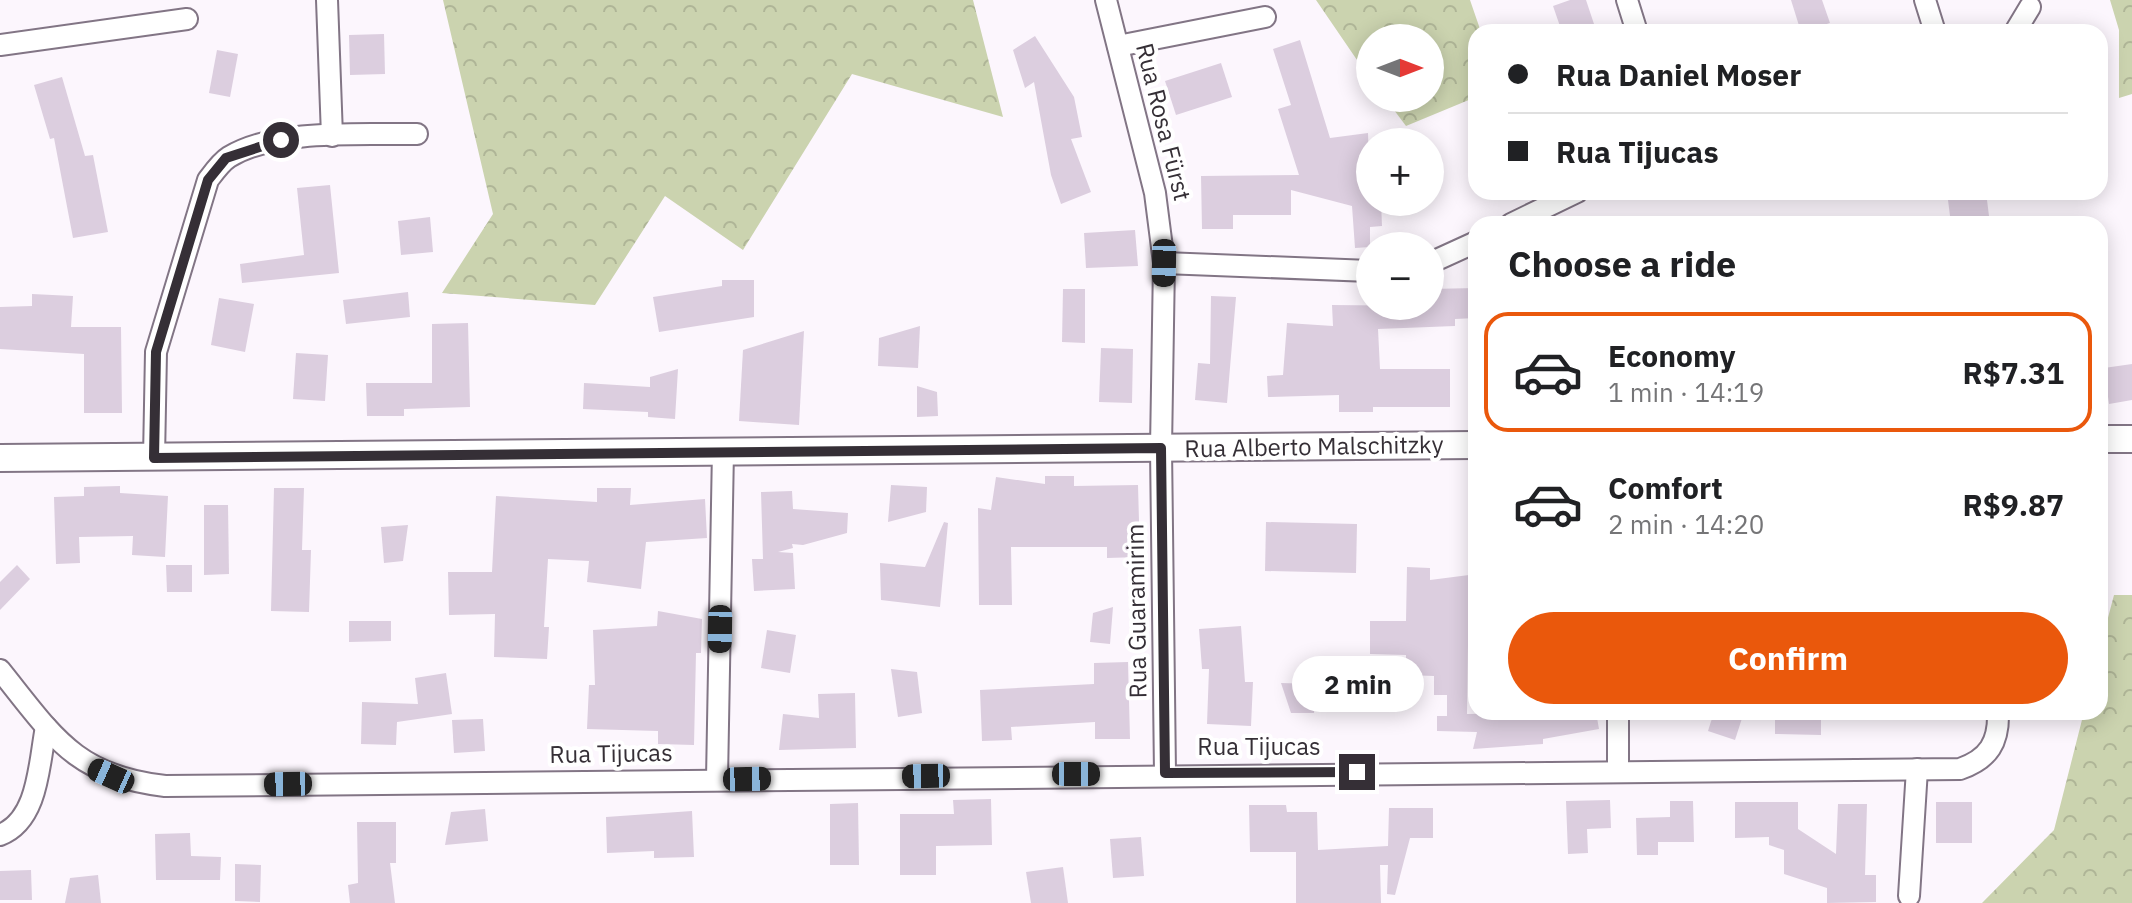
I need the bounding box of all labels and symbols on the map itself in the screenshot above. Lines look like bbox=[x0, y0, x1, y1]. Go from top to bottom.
north arrow bbox=[1356, 24, 1444, 112]
street label: Rua Rosa Fürst bbox=[1129, 40, 1199, 204]
route start bbox=[263, 122, 299, 158]
car bbox=[1152, 239, 1176, 287]
street label: Rua Alberto Malschitzky bbox=[1184, 428, 1444, 464]
street label: Rua Guaramirim bbox=[1118, 523, 1154, 699]
car bbox=[708, 605, 732, 653]
callout: 2 min bbox=[1291, 656, 1423, 712]
street label: Rua Tijucas bbox=[1197, 730, 1321, 762]
street label: Rua Tijucas bbox=[549, 736, 673, 770]
route end bbox=[1339, 754, 1375, 790]
car bbox=[84, 755, 138, 797]
car bbox=[1052, 762, 1100, 786]
car bbox=[902, 764, 950, 788]
car bbox=[723, 767, 771, 791]
car bbox=[264, 772, 312, 796]

